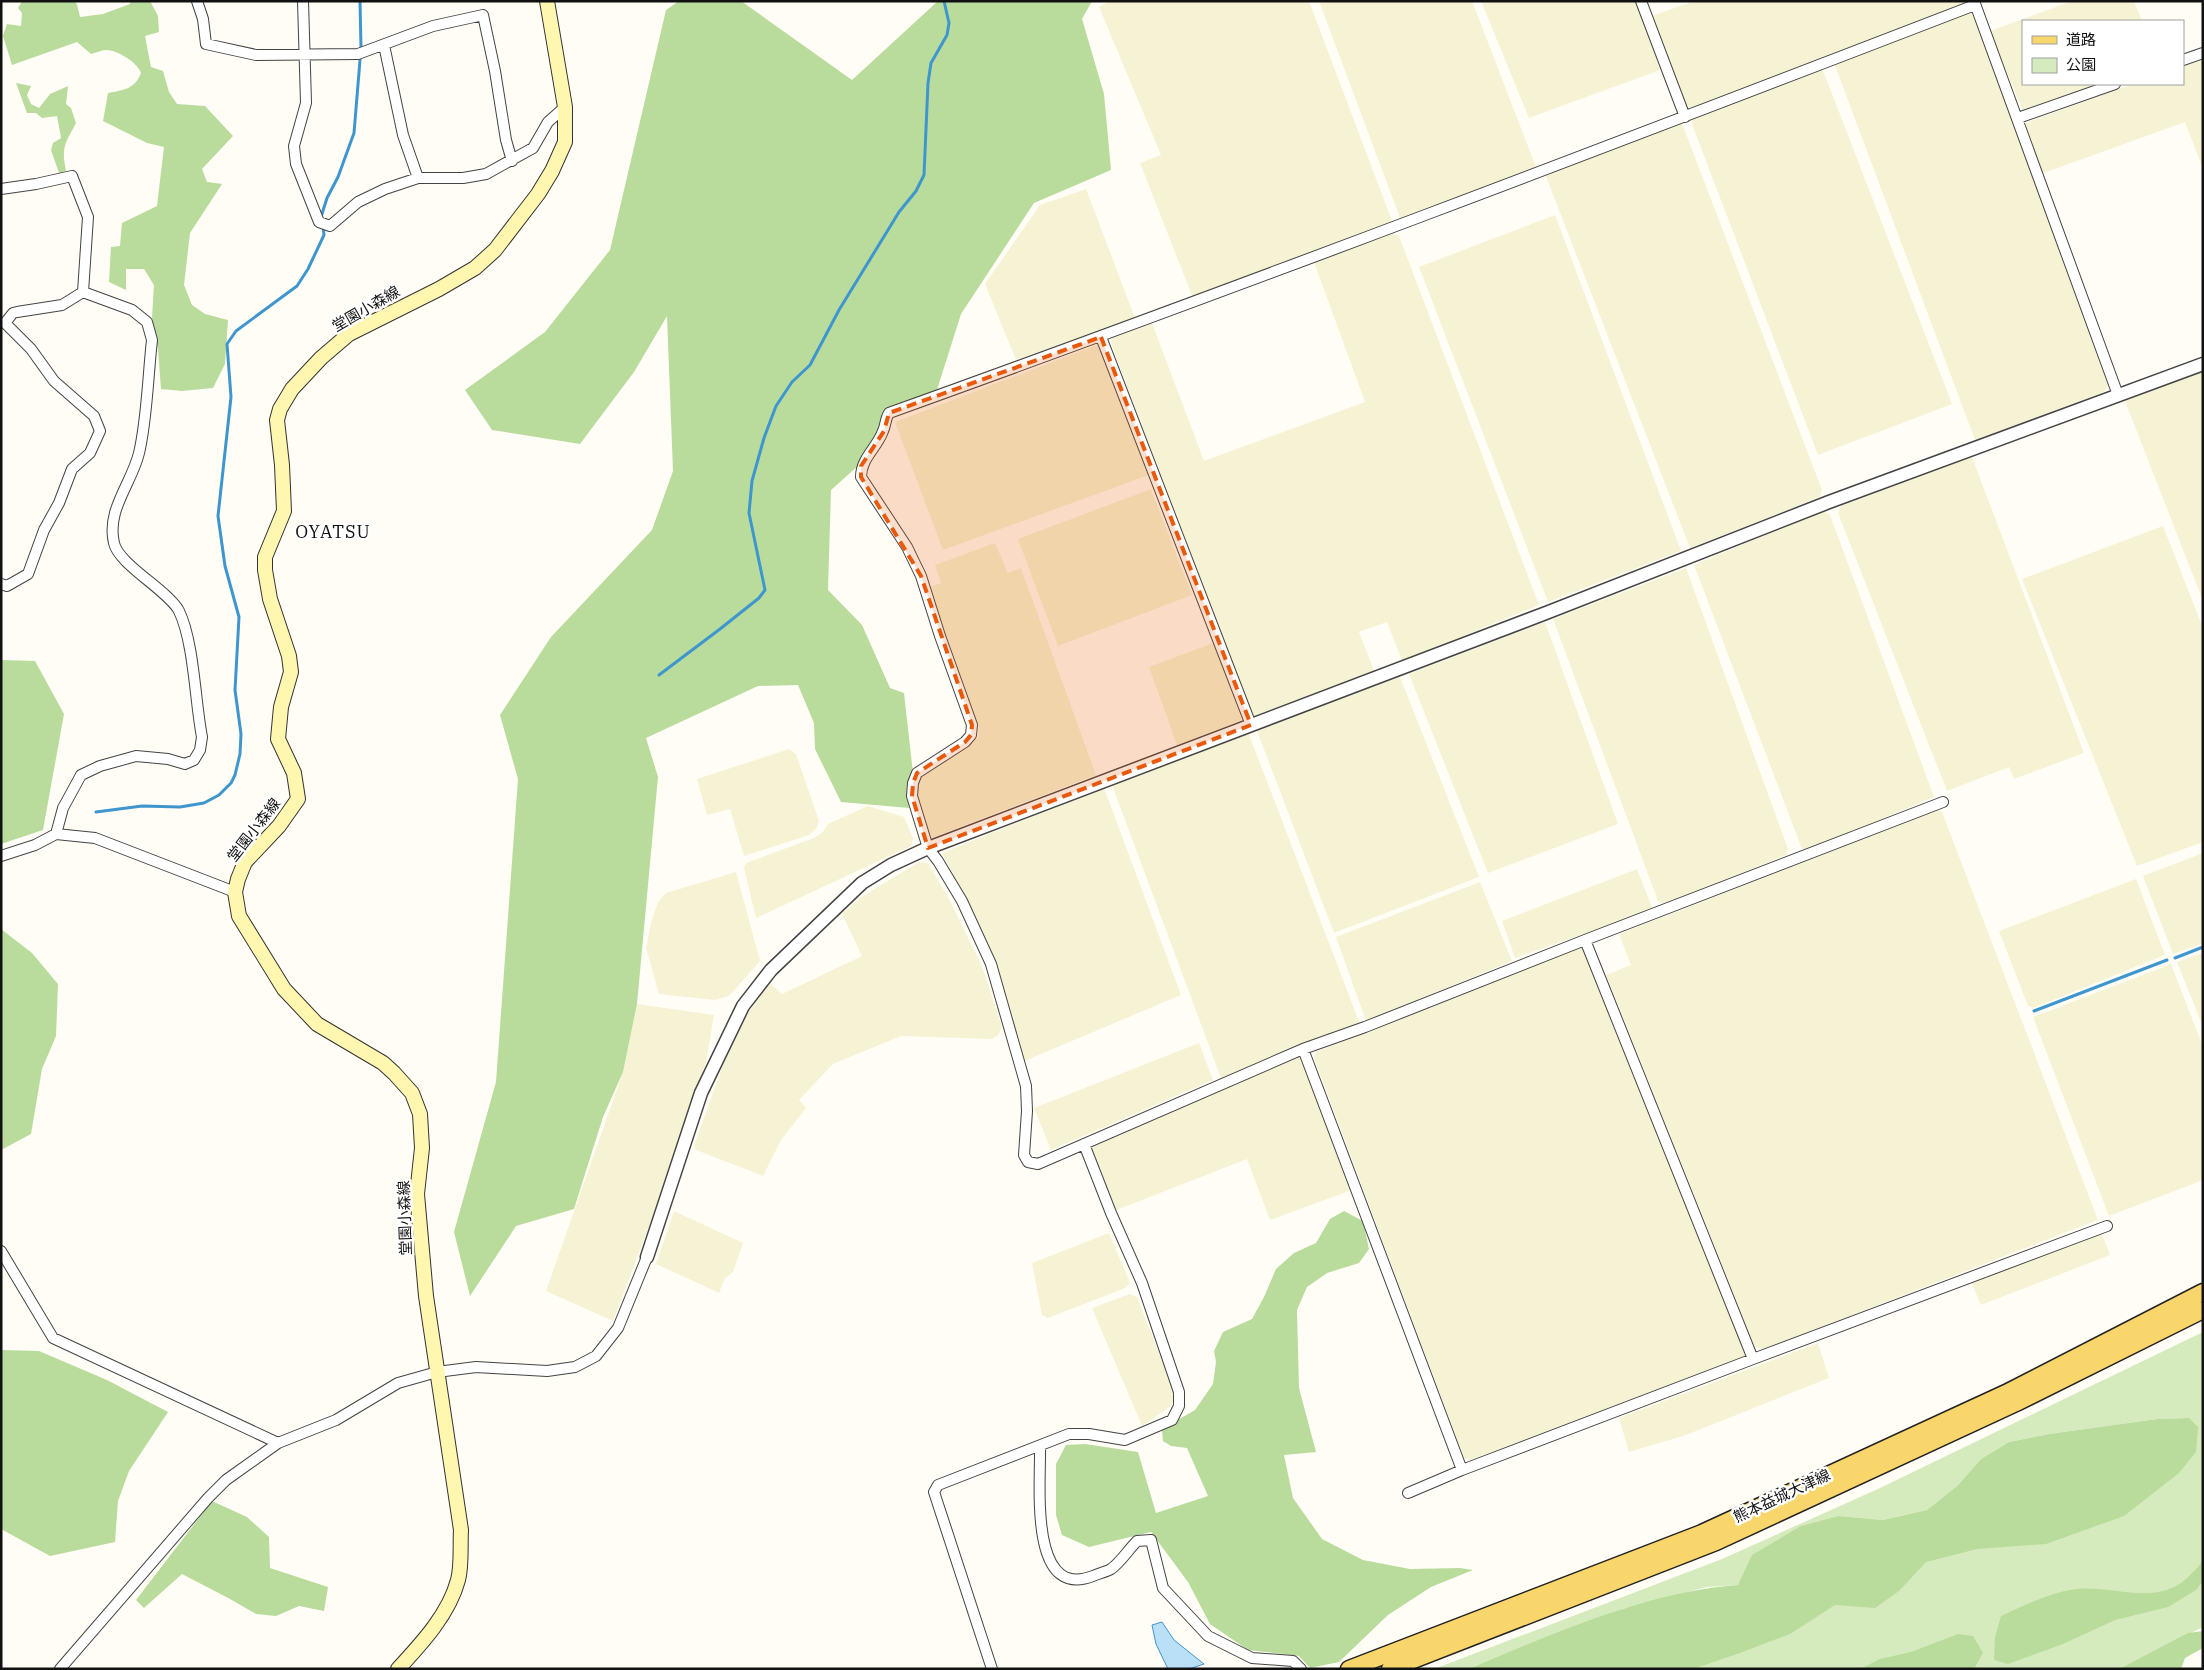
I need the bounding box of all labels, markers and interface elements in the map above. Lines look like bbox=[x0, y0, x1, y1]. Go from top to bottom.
legend bbox=[2022, 20, 2184, 85]
text: 道路 bbox=[2066, 30, 2096, 49]
text: 公園 bbox=[2066, 55, 2096, 74]
street label: 堂園小森線 bbox=[329, 282, 403, 336]
district label: OYATSU bbox=[295, 520, 371, 543]
street label: 堂園小森線 bbox=[223, 794, 284, 865]
street label: 堂園小森線 bbox=[394, 1180, 415, 1256]
street label: 熊本益城大津線 bbox=[1730, 1465, 1833, 1526]

